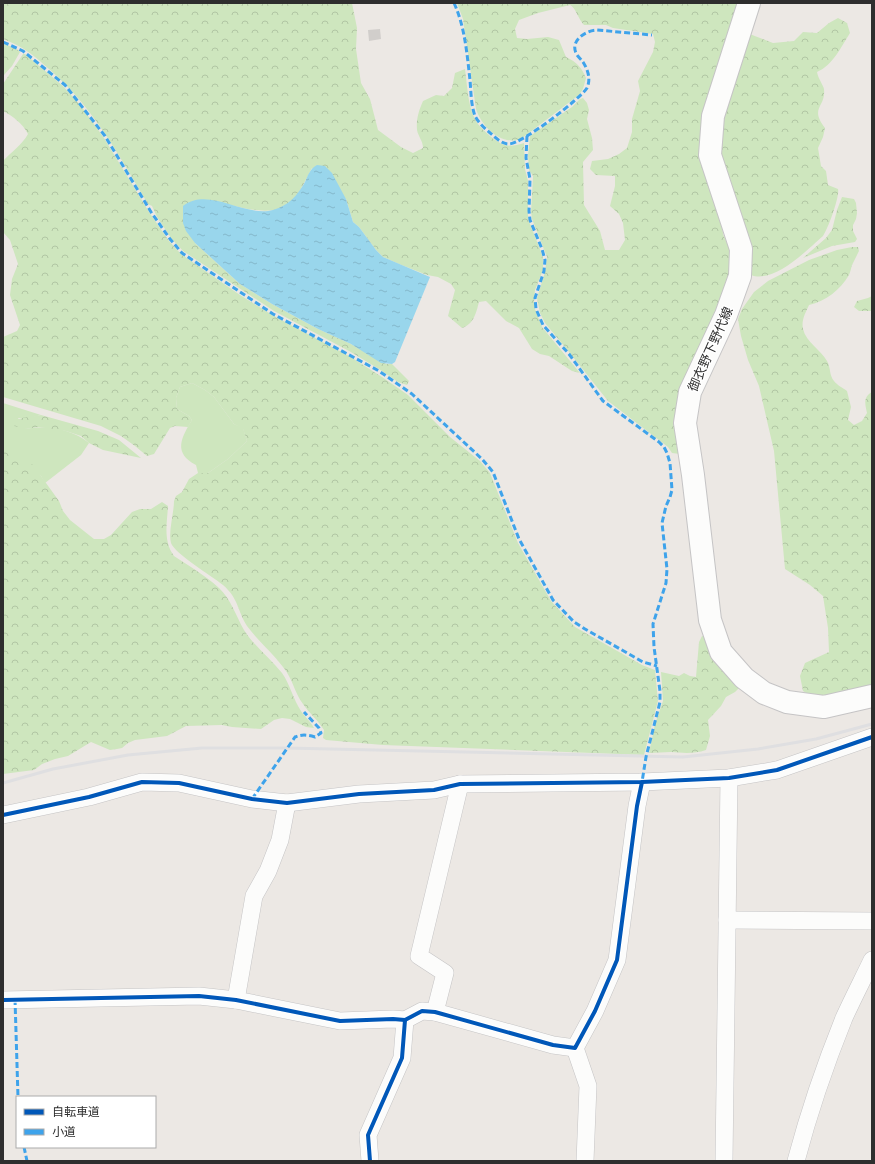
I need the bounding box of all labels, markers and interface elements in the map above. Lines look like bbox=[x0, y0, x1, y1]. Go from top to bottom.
street label: 御衣野下野代線 bbox=[684, 304, 736, 394]
legend bbox=[16, 1096, 156, 1148]
text: 自転車道 bbox=[52, 1104, 100, 1119]
text: 小道 bbox=[52, 1124, 76, 1139]

